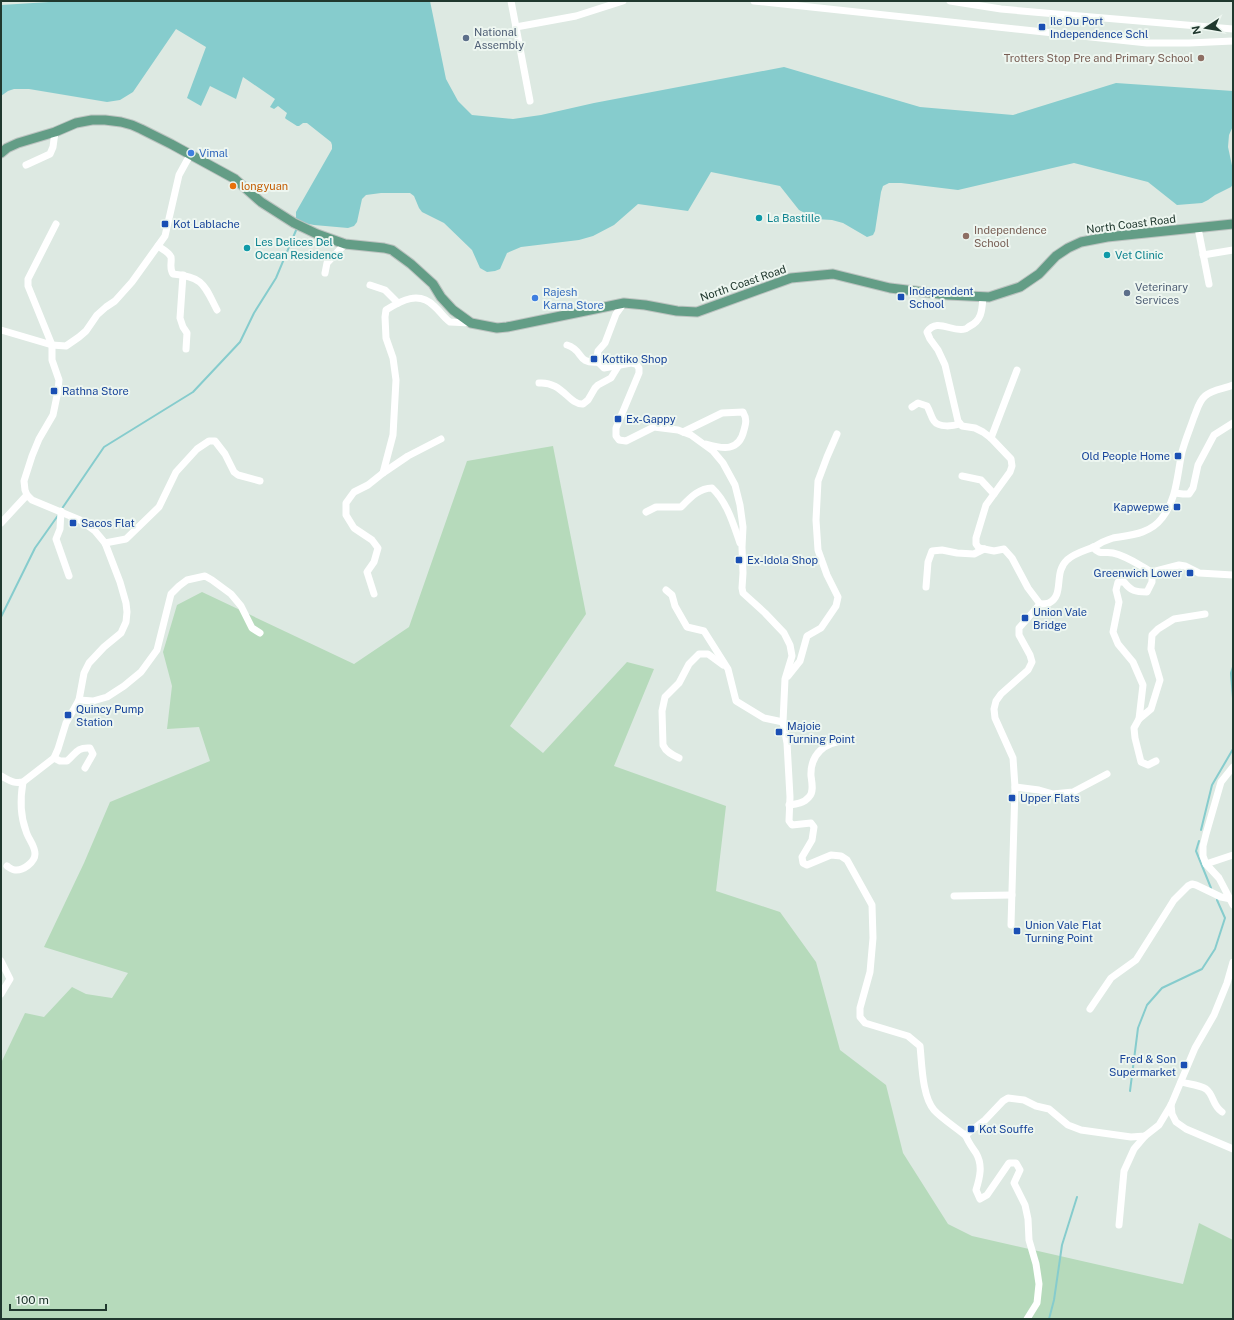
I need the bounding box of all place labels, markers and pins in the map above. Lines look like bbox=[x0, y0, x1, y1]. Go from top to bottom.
place label: Ile Du Port Independence Schl bbox=[1050, 15, 1148, 40]
marker: Ile Du Port Independence Schl bbox=[1037, 22, 1047, 32]
place label: National Assembly bbox=[474, 26, 524, 51]
marker: National Assembly bbox=[461, 33, 471, 43]
place label: Trotters Stop Pre and Primary School bbox=[1004, 52, 1193, 64]
marker: Trotters Stop Pre and Primary School bbox=[1196, 53, 1206, 63]
place label: Vimal bbox=[199, 147, 228, 159]
marker: Vimal bbox=[186, 148, 196, 158]
place label: longyuan bbox=[241, 180, 288, 192]
marker: longyuan bbox=[228, 181, 238, 191]
place label: La Bastille bbox=[767, 212, 820, 224]
marker: La Bastille bbox=[754, 213, 764, 223]
place label: Kot Lablache bbox=[173, 218, 240, 230]
marker: Kot Lablache bbox=[160, 219, 170, 229]
place label: Independence School bbox=[974, 224, 1047, 249]
marker: Independence School bbox=[961, 231, 971, 241]
place label: Les Delices Del Ocean Residence bbox=[255, 236, 343, 261]
marker: Les Delices Del Ocean Residence bbox=[242, 243, 252, 253]
place label: Vet Clinic bbox=[1115, 249, 1164, 261]
marker: Vet Clinic bbox=[1102, 250, 1112, 260]
place label: Veterinary Services bbox=[1135, 281, 1188, 306]
place label: Independent School bbox=[909, 285, 974, 310]
place label: Rajesh Karna Store bbox=[543, 286, 604, 311]
marker: Veterinary Services bbox=[1122, 288, 1132, 298]
marker: Independent School bbox=[896, 292, 906, 302]
marker: Rajesh Karna Store bbox=[530, 293, 540, 303]
place label: Kottiko Shop bbox=[602, 353, 668, 365]
marker: Kottiko Shop bbox=[589, 354, 599, 364]
place label: Rathna Store bbox=[62, 385, 129, 397]
marker: Rathna Store bbox=[49, 386, 59, 396]
place label: Ex-Gappy bbox=[626, 413, 676, 425]
marker: Ex-Gappy bbox=[613, 414, 623, 424]
place label: Old People Home bbox=[1082, 450, 1170, 462]
marker: Old People Home bbox=[1173, 451, 1183, 461]
place label: Kapwepwe bbox=[1113, 501, 1169, 513]
marker: Kapwepwe bbox=[1172, 502, 1182, 512]
place label: Sacos Flat bbox=[81, 517, 135, 529]
marker: Sacos Flat bbox=[68, 518, 78, 528]
place label: Ex-Idola Shop bbox=[747, 554, 818, 566]
marker: Ex-Idola Shop bbox=[734, 555, 744, 565]
place label: Greenwich Lower bbox=[1094, 567, 1182, 579]
marker: Greenwich Lower bbox=[1185, 568, 1195, 578]
place label: Union Vale Bridge bbox=[1033, 606, 1087, 631]
marker: Union Vale Bridge bbox=[1020, 613, 1030, 623]
place label: Quincy Pump Station bbox=[76, 703, 144, 728]
marker: Quincy Pump Station bbox=[63, 710, 73, 720]
place label: Majoie Turning Point bbox=[787, 720, 855, 745]
marker: Majoie Turning Point bbox=[774, 727, 784, 737]
place label: Upper Flats bbox=[1020, 792, 1080, 804]
marker: Upper Flats bbox=[1007, 793, 1017, 803]
place label: Union Vale Flat Turning Point bbox=[1025, 919, 1102, 944]
marker: Union Vale Flat Turning Point bbox=[1012, 926, 1022, 936]
place label: Fred & Son Supermarket bbox=[1109, 1053, 1176, 1078]
marker: Fred & Son Supermarket bbox=[1179, 1060, 1189, 1070]
place label: Kot Souffe bbox=[979, 1123, 1034, 1135]
marker: Kot Souffe bbox=[966, 1124, 976, 1134]

